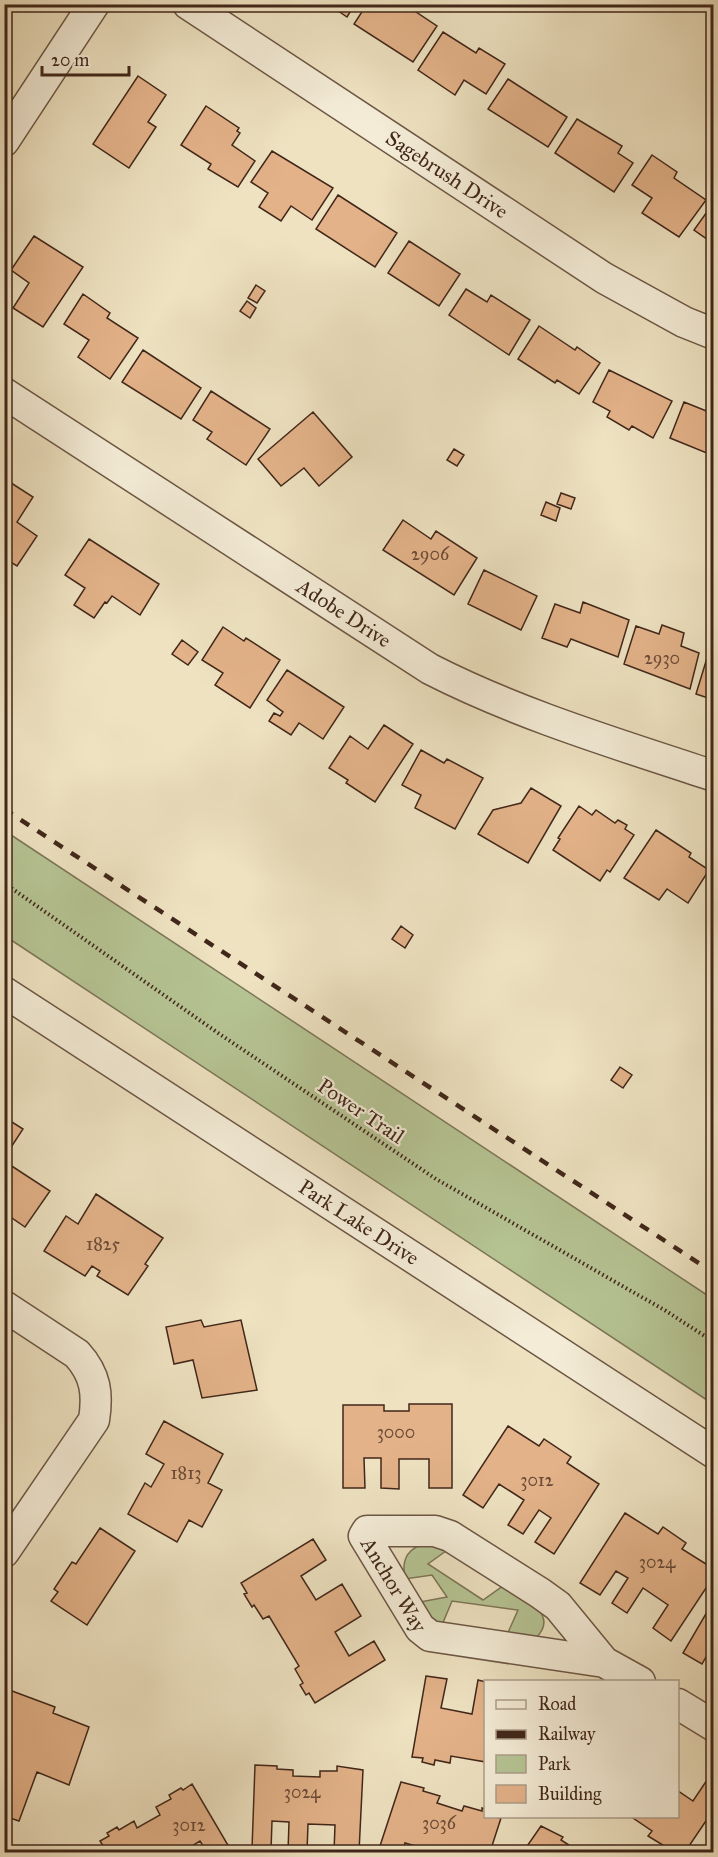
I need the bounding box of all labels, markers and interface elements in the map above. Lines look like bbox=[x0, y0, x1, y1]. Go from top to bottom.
scale bar bbox=[42, 39, 129, 77]
text: 20 m bbox=[51, 49, 89, 71]
street label: Sagebrush Drive bbox=[381, 125, 513, 224]
house number: 2906 bbox=[411, 543, 450, 565]
street label: Adobe Drive bbox=[291, 573, 396, 653]
house number: 2930 bbox=[644, 647, 680, 669]
street label: Power Trail bbox=[313, 1073, 410, 1150]
street label: Park Lake Drive bbox=[294, 1174, 424, 1271]
house number: 1825 bbox=[86, 1233, 121, 1255]
house number: 3000 bbox=[377, 1421, 415, 1443]
house number: 1813 bbox=[171, 1462, 202, 1484]
house number: 3012 bbox=[520, 1469, 554, 1491]
street label: Anchor Way bbox=[354, 1532, 433, 1638]
house number: 3024 bbox=[639, 1551, 676, 1573]
legend bbox=[484, 1680, 679, 1818]
text: Road bbox=[538, 1693, 576, 1715]
text: Railway bbox=[538, 1723, 596, 1745]
text: Park bbox=[538, 1753, 571, 1775]
house number: 3024 bbox=[284, 1781, 321, 1803]
text: Building bbox=[538, 1783, 602, 1806]
house number: 3036 bbox=[422, 1812, 457, 1834]
house number: 3012 bbox=[172, 1814, 206, 1836]

